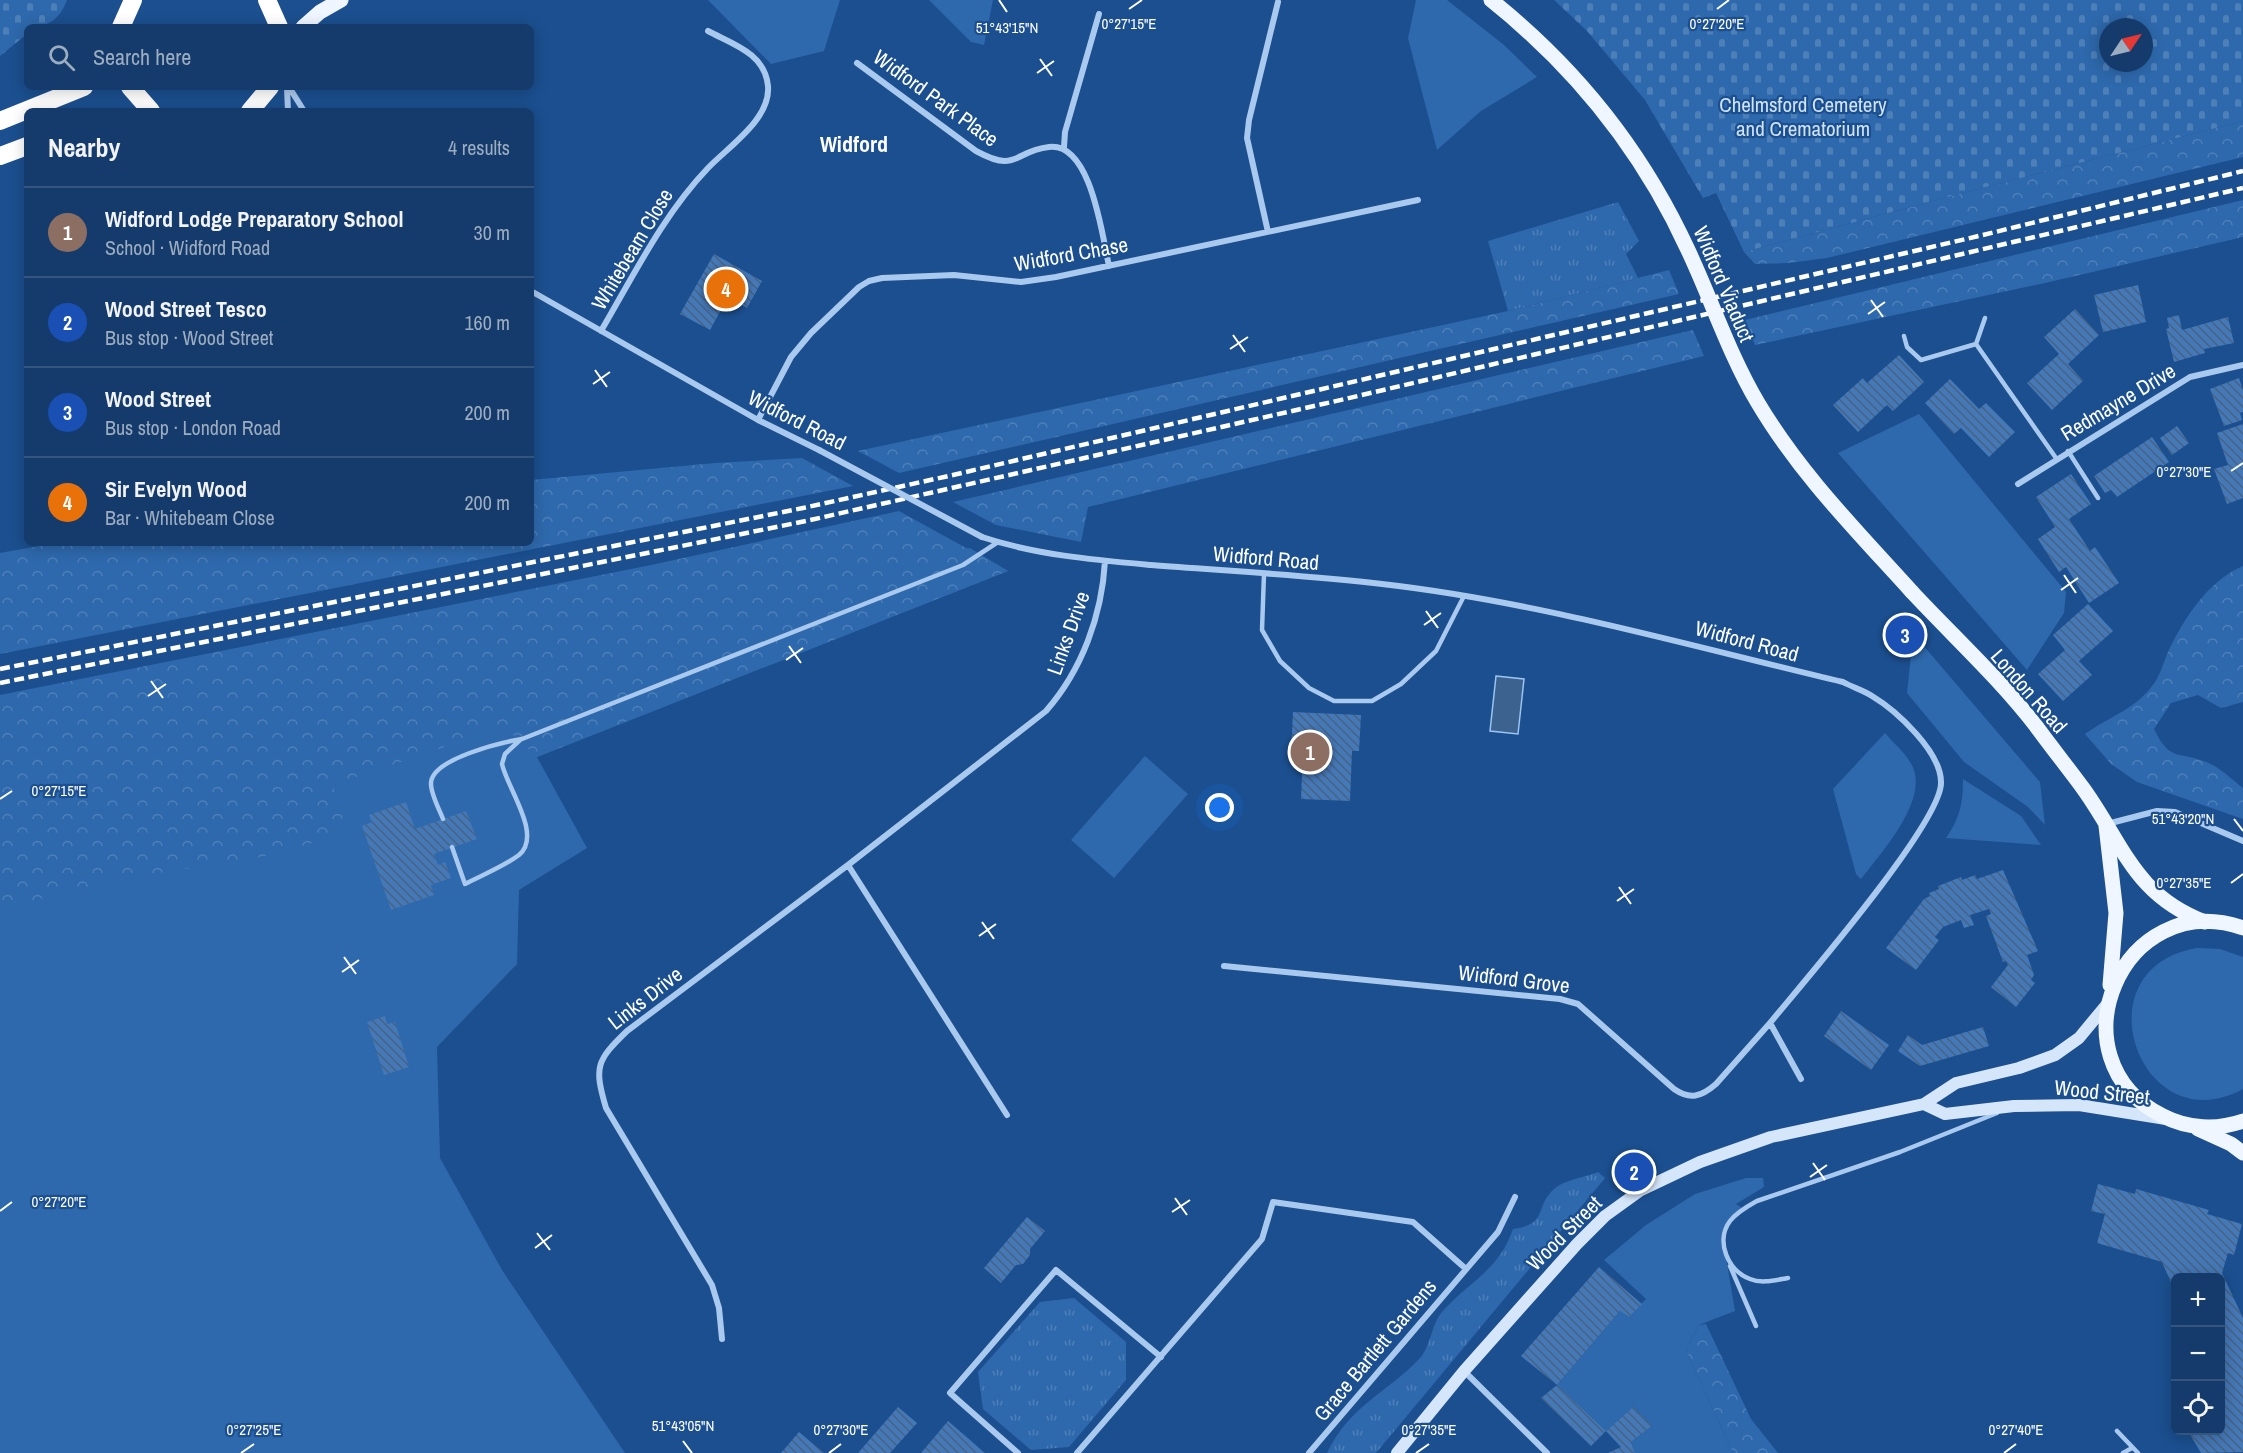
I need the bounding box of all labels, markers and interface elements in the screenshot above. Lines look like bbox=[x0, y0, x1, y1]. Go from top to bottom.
text: 0°27'15"E bbox=[1101, 13, 1157, 34]
text: 0°27'20"E bbox=[1689, 13, 1745, 34]
text: 51°43'15"N bbox=[976, 17, 1038, 38]
north arrow bbox=[2099, 18, 2153, 72]
search box bbox=[24, 24, 534, 90]
icon: search bbox=[45, 41, 78, 74]
text: Search here bbox=[93, 42, 191, 72]
street label: Widford Park Place bbox=[867, 43, 1005, 153]
park label: Chelmsford Cemetery and Crematorium bbox=[1719, 90, 1887, 143]
district label: Widford bbox=[820, 129, 888, 159]
text: Nearby bbox=[48, 130, 120, 165]
text: 4 results bbox=[448, 134, 510, 161]
street label: Whitebeam Close bbox=[584, 183, 680, 315]
text: Widford Lodge Preparatory School bbox=[105, 204, 404, 234]
text: 1 bbox=[63, 219, 72, 246]
text: 30 m bbox=[474, 219, 510, 246]
street label: Widford Viaduct bbox=[1687, 222, 1761, 347]
street label: Widford Chase bbox=[1012, 230, 1130, 278]
text: School · Widford Road bbox=[105, 234, 270, 261]
pin: 4 bbox=[706, 266, 746, 312]
text: Wood Street Tesco bbox=[105, 294, 267, 324]
text: 2 bbox=[63, 309, 72, 336]
text: 160 m bbox=[464, 309, 510, 336]
text: Bus stop · Wood Street bbox=[105, 324, 273, 351]
street label: Redmayne Drive bbox=[2055, 356, 2181, 448]
street label: Widford Road bbox=[743, 383, 851, 457]
text: Wood Street bbox=[105, 384, 211, 414]
text: 3 bbox=[63, 399, 72, 426]
text: 200 m bbox=[464, 399, 510, 426]
text: Bus stop · London Road bbox=[105, 414, 281, 441]
text: 0°27'30"E bbox=[2156, 461, 2212, 482]
text: Sir Evelyn Wood bbox=[105, 474, 247, 504]
text: 4 bbox=[63, 489, 72, 516]
text: 200 m bbox=[464, 489, 510, 516]
text: Bar · Whitebeam Close bbox=[105, 504, 275, 531]
street label: Widford Road bbox=[1212, 539, 1320, 577]
street label: Links Drive bbox=[1039, 587, 1097, 679]
pin: 3 bbox=[1886, 612, 1924, 658]
street label: Widford Road bbox=[1692, 613, 1802, 669]
street label: London Road bbox=[1984, 642, 2074, 740]
pin: 1 bbox=[1290, 730, 1330, 774]
text: 0°27'15"E bbox=[31, 780, 87, 801]
your location bbox=[1205, 793, 1234, 822]
text: 51°43'20"N bbox=[2152, 808, 2214, 829]
text: 0°27'35"E bbox=[2156, 872, 2212, 893]
street label: Widford Grove bbox=[1457, 958, 1571, 1000]
street label: Links Drive bbox=[602, 960, 688, 1036]
street label: Wood Street bbox=[2053, 1073, 2151, 1111]
pin: 2 bbox=[1614, 1150, 1654, 1194]
street label: Wood Street bbox=[1520, 1189, 1608, 1277]
text: 0°27'20"E bbox=[31, 1191, 87, 1212]
street label: Grace Bartlett Gardens bbox=[1307, 1273, 1443, 1427]
map controls bbox=[2171, 1273, 2225, 1435]
button: + bbox=[2171, 1273, 2225, 1327]
button: − bbox=[2171, 1327, 2225, 1381]
button: locate bbox=[2171, 1381, 2225, 1435]
text: 51°43'05"N bbox=[652, 1415, 714, 1436]
text: 0°27'25"E bbox=[226, 1419, 282, 1440]
text: 0°27'30"E bbox=[813, 1419, 869, 1440]
text: 0°27'35"E bbox=[1401, 1419, 1457, 1440]
text: 0°27'40"E bbox=[1988, 1419, 2044, 1440]

